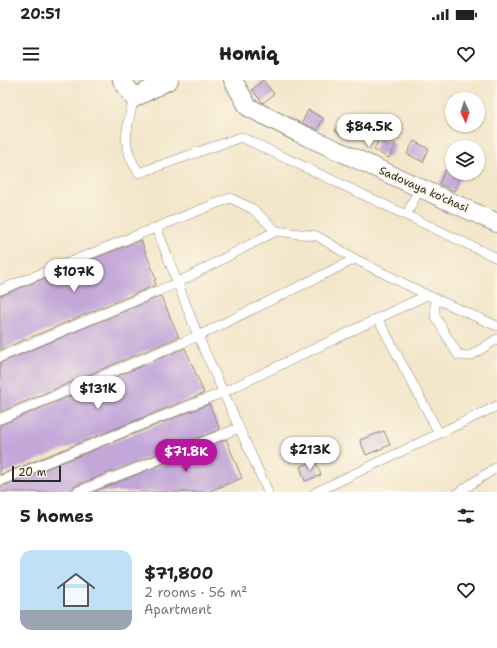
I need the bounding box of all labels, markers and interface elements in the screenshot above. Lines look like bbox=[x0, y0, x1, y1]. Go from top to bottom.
text: 20:51 bbox=[20, 4, 61, 24]
text: Homiq bbox=[219, 42, 278, 66]
icon: menu bbox=[20, 43, 42, 65]
icon: heart bbox=[455, 43, 477, 65]
north arrow bbox=[445, 92, 485, 132]
map controls bbox=[445, 92, 485, 180]
pin: $84.5K bbox=[336, 114, 402, 148]
text: $84.5K bbox=[345, 118, 393, 135]
button: layers bbox=[445, 140, 485, 180]
street label: Sadovaya ko'chasi bbox=[377, 163, 471, 216]
pin: $107K bbox=[46, 259, 102, 293]
text: $107K bbox=[54, 263, 94, 280]
pin: $131K bbox=[70, 376, 126, 410]
text: $131K bbox=[79, 380, 117, 397]
pin: $213K bbox=[282, 437, 338, 471]
pin: $71.8K bbox=[153, 439, 219, 473]
text: $213K bbox=[290, 441, 330, 458]
text: $71.8K bbox=[164, 443, 208, 460]
scale bar bbox=[12, 464, 61, 483]
text: 20 m bbox=[18, 465, 46, 480]
text: 5 homes bbox=[20, 505, 93, 527]
icon: filters bbox=[455, 505, 477, 527]
text: $71,800 bbox=[144, 562, 214, 584]
icon: home bbox=[52, 566, 100, 614]
icon: heart bbox=[455, 579, 477, 601]
text: 2 rooms · 56 m² bbox=[144, 584, 247, 601]
text: Apartment bbox=[144, 601, 212, 618]

